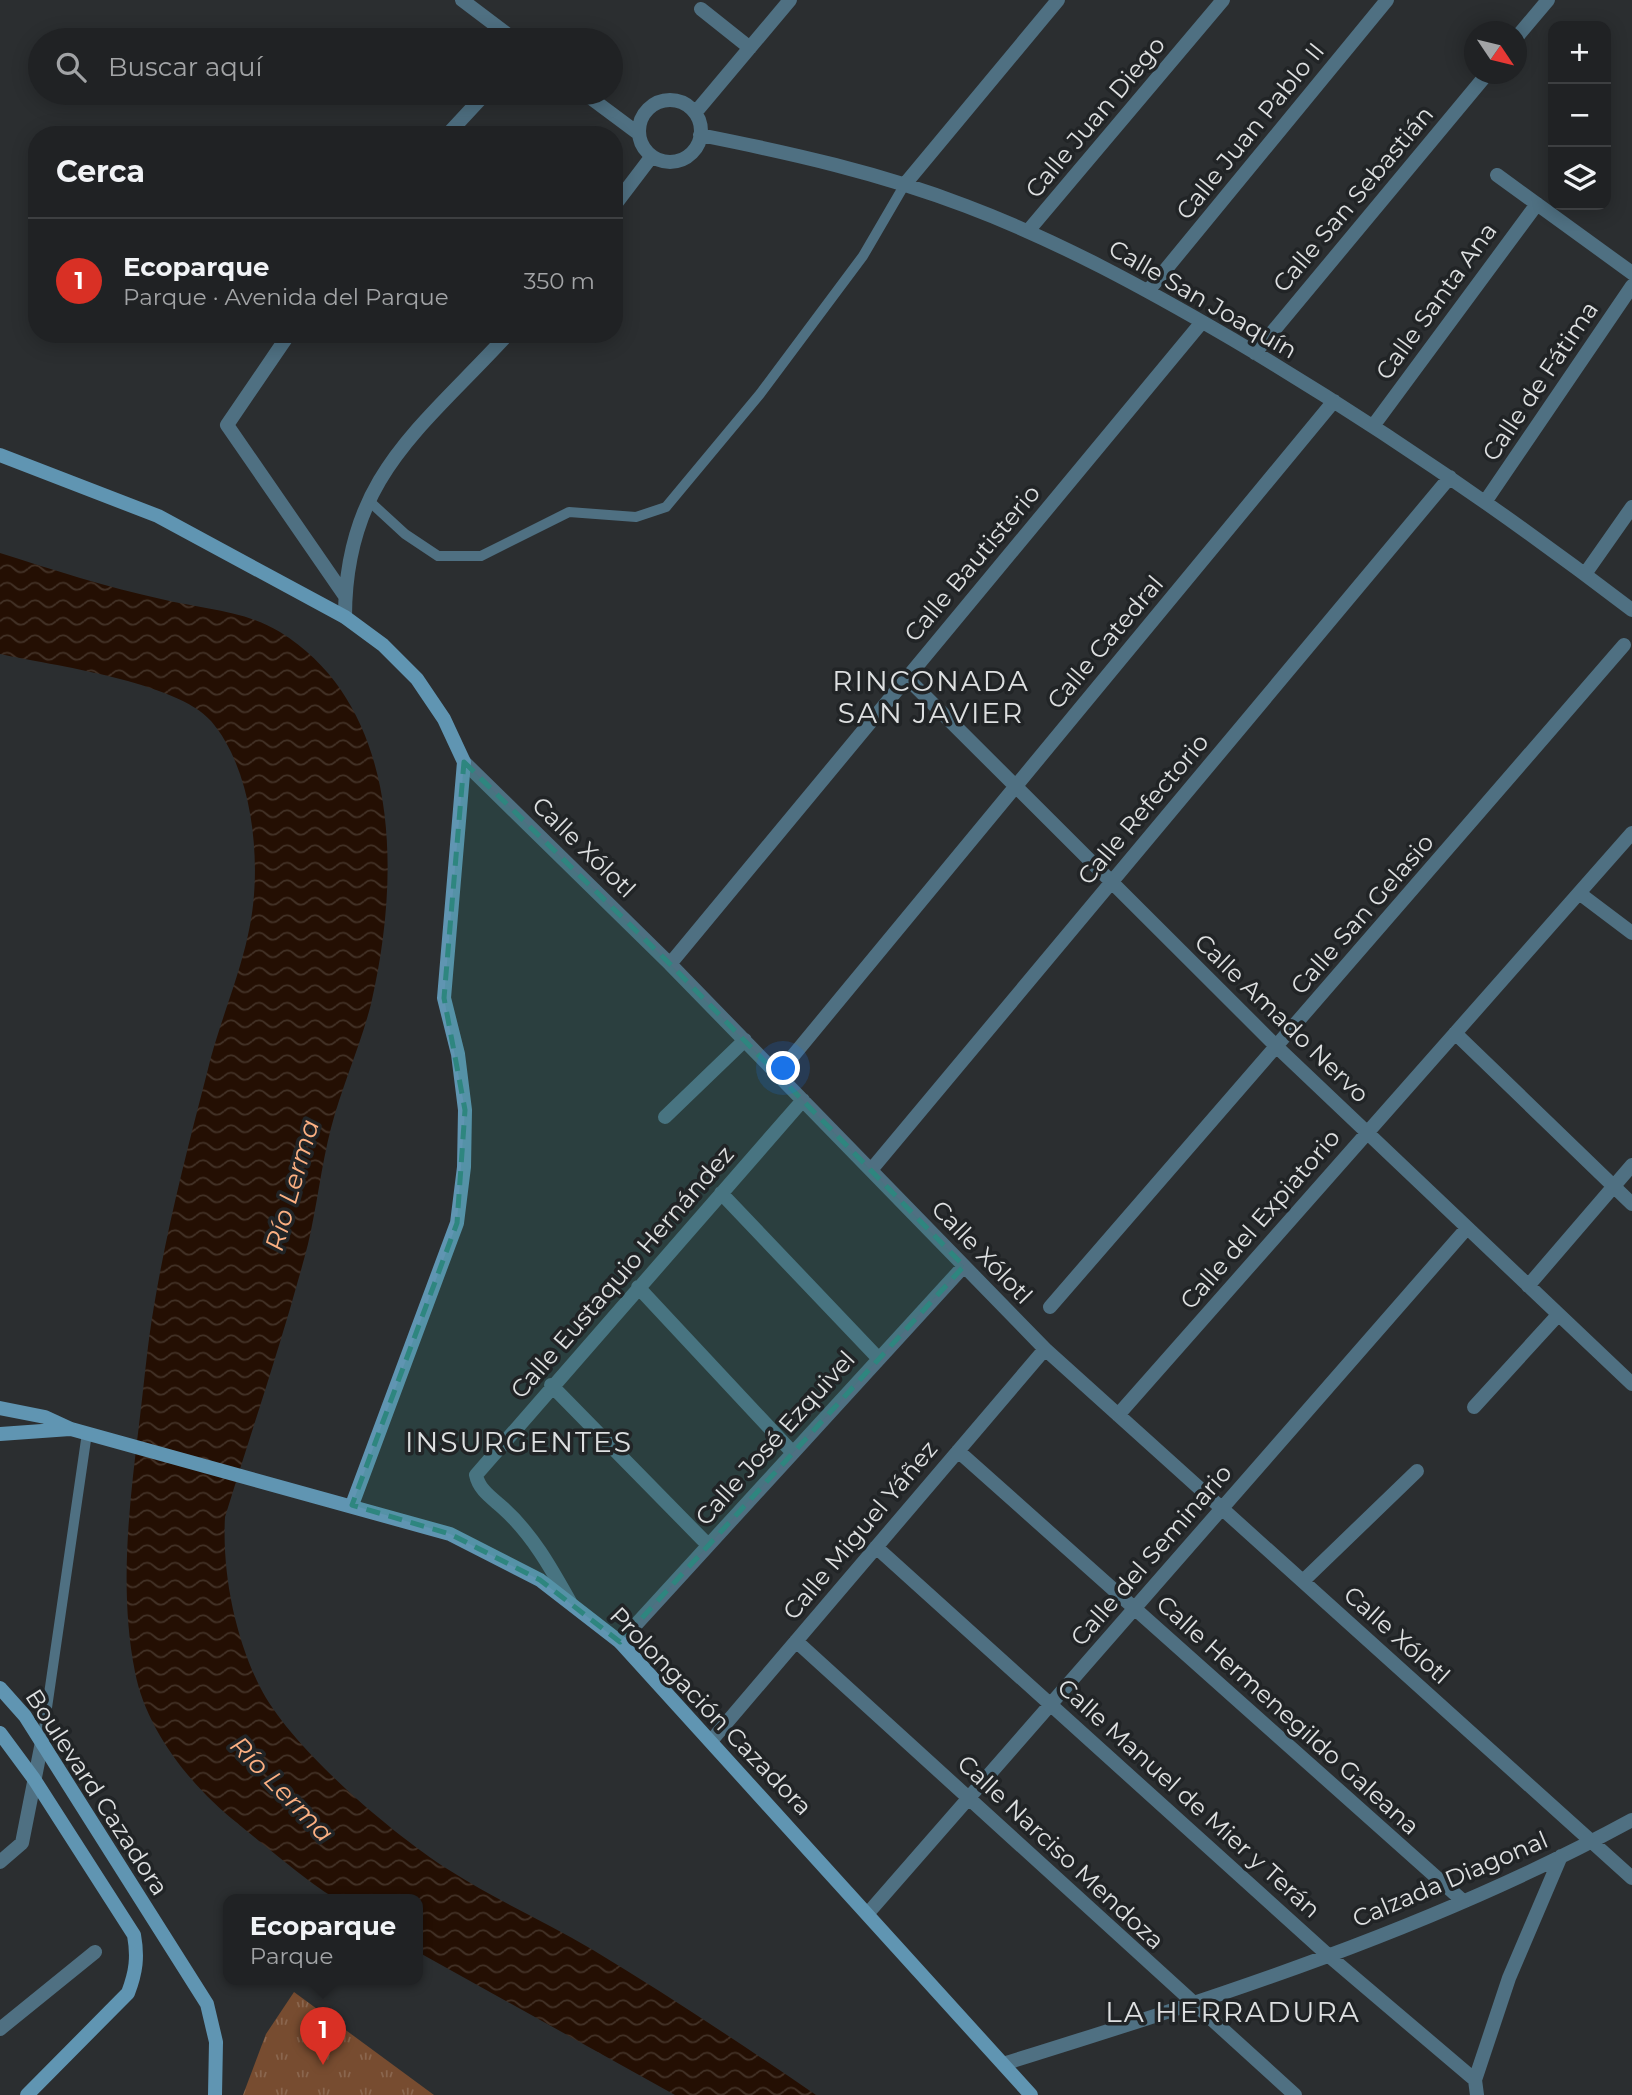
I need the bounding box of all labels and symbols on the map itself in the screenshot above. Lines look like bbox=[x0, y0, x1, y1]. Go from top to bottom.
north arrow bbox=[1464, 21, 1527, 84]
street label: Calle Juan Diego bbox=[1019, 30, 1171, 204]
street label: Calle Juan Pablo II bbox=[1170, 37, 1330, 225]
street label: Calle San Sebastián bbox=[1267, 100, 1439, 298]
street label: Calle Santa Ana bbox=[1369, 217, 1503, 385]
street label: Calle San Joaquín bbox=[1104, 233, 1302, 365]
street label: Calle de Fátima bbox=[1476, 296, 1604, 466]
street label: Calle Bautisterio bbox=[898, 479, 1046, 647]
street label: Calle Catedral bbox=[1041, 569, 1169, 715]
district label: RINCONADA SAN JAVIER bbox=[832, 664, 1030, 730]
street label: Calle Refectorio bbox=[1072, 728, 1214, 890]
street label: Calle Xólotl bbox=[526, 791, 642, 903]
street label: Calle San Gelasio bbox=[1284, 828, 1440, 1000]
street label: Calle Amado Nervo bbox=[1189, 927, 1375, 1109]
your location bbox=[766, 1051, 800, 1085]
water label: Río Lerma bbox=[258, 1116, 326, 1254]
street label: Calle del Expiatorio bbox=[1174, 1123, 1346, 1315]
street label: Calle Eustaquio Hernández bbox=[504, 1140, 740, 1404]
street label: Calle Xólotl bbox=[926, 1194, 1038, 1310]
street label: Calle José Ezquivel bbox=[689, 1345, 861, 1531]
district label: INSURGENTES bbox=[405, 1425, 633, 1459]
street label: Calle Miguel Yáñez bbox=[777, 1435, 943, 1625]
street label: Calle del Seminario bbox=[1064, 1458, 1238, 1652]
street label: Calle Xólotl bbox=[1338, 1580, 1456, 1690]
street label: Calle Hermenegildo Galeana bbox=[1151, 1589, 1425, 1841]
street label: Prolongación Cazadora bbox=[604, 1601, 818, 1821]
street label: Calle Manuel de Mier y Terán bbox=[1052, 1672, 1326, 1924]
street label: Boulevard Cazadora bbox=[19, 1683, 175, 1901]
water label: Río Lerma bbox=[224, 1729, 340, 1849]
street label: Calle Narciso Mendoza bbox=[952, 1749, 1170, 1955]
street label: Calzada Diagonal bbox=[1348, 1825, 1552, 1933]
district label: LA HERRADURA bbox=[1105, 1995, 1361, 2029]
pin: 1 bbox=[300, 2007, 346, 2065]

